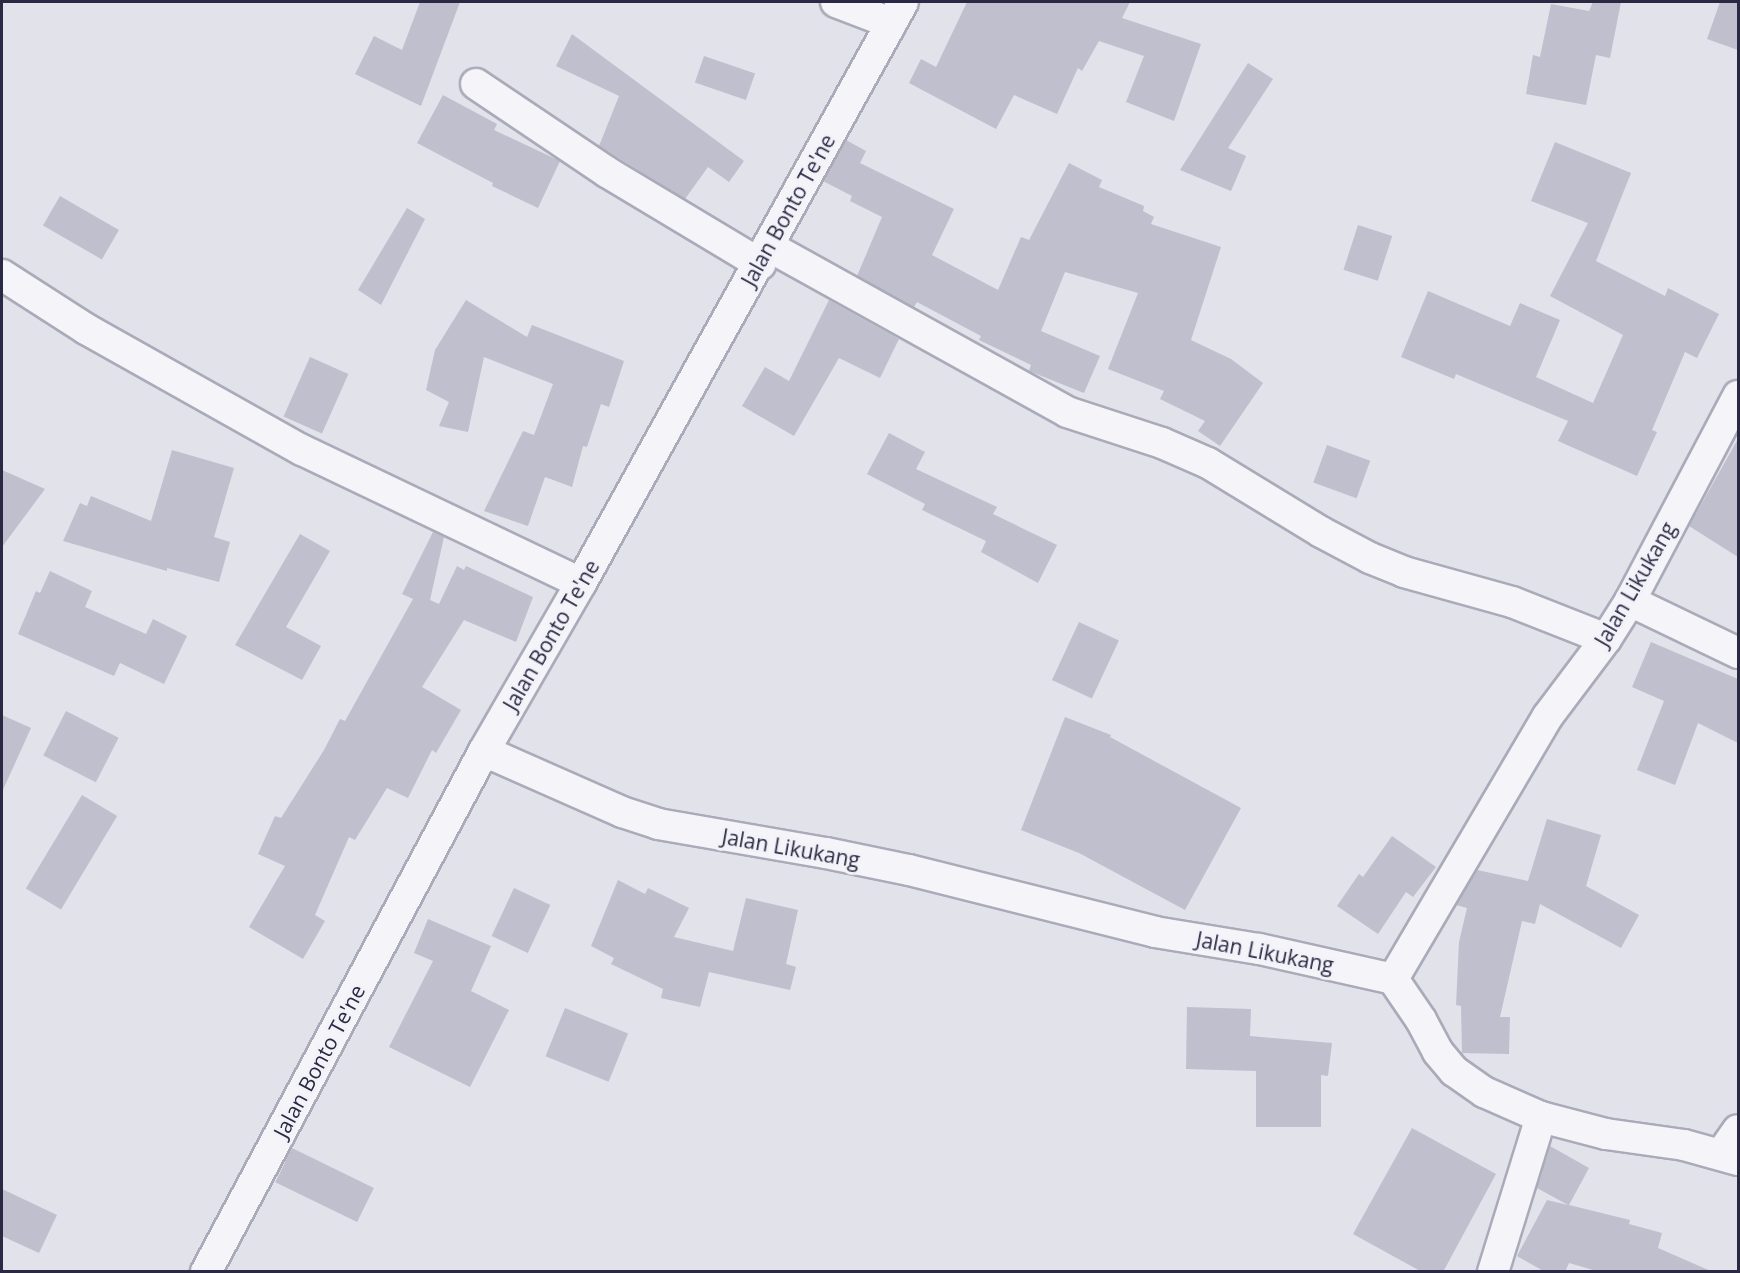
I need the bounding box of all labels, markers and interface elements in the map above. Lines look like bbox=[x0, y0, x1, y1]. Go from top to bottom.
street label: Jalan Bonto Te'ne bbox=[736, 130, 840, 290]
street label: Jalan Likukang bbox=[1589, 517, 1681, 651]
street label: Jalan Bonto Te'ne bbox=[498, 555, 604, 715]
street label: Jalan Likukang bbox=[720, 823, 862, 873]
street label: Jalan Likukang bbox=[1194, 926, 1336, 978]
street label: Jalan Bonto Te'ne bbox=[268, 980, 370, 1142]

